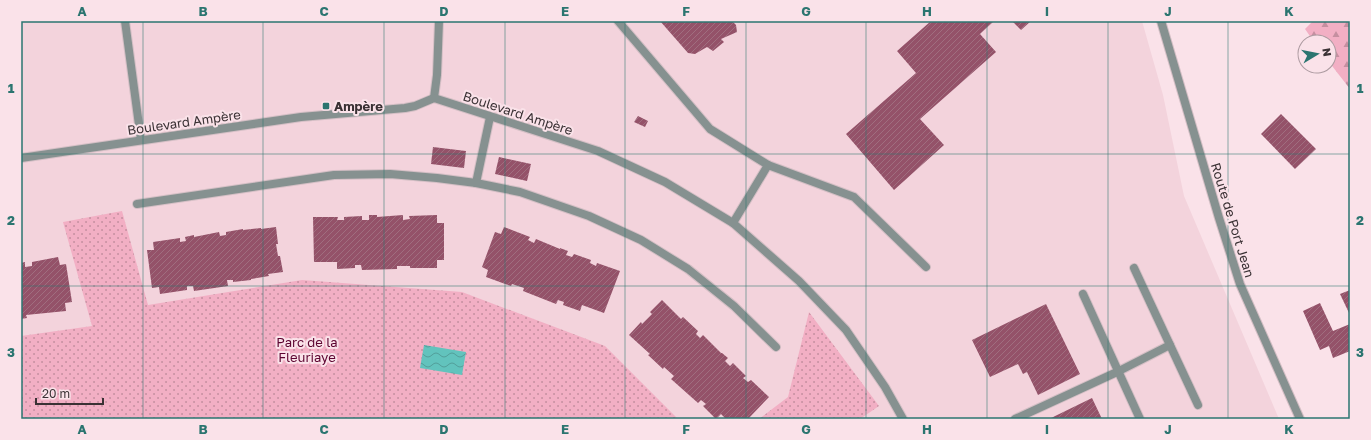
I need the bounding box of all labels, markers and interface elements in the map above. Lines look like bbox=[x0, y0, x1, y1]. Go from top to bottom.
text: A bbox=[77, 3, 87, 19]
text: B bbox=[198, 3, 208, 19]
text: C bbox=[319, 3, 329, 19]
text: D bbox=[439, 3, 449, 19]
text: E bbox=[561, 3, 569, 19]
text: F bbox=[682, 3, 690, 19]
text: G bbox=[801, 3, 811, 19]
text: H bbox=[922, 3, 932, 19]
text: I bbox=[1045, 3, 1049, 19]
text: J bbox=[1164, 3, 1172, 19]
text: K bbox=[1284, 3, 1294, 19]
north arrow bbox=[1297, 34, 1337, 74]
text: N bbox=[1320, 47, 1334, 57]
text: 1 bbox=[8, 80, 15, 96]
text: 1 bbox=[1357, 80, 1364, 96]
street label: Boulevard Ampère bbox=[461, 88, 575, 138]
place label: Ampère bbox=[334, 98, 383, 114]
marker: Ampère bbox=[321, 101, 331, 111]
street label: Boulevard Ampère bbox=[126, 106, 242, 138]
street label: Route de Port Jean bbox=[1208, 161, 1258, 279]
text: 2 bbox=[7, 212, 15, 228]
text: 2 bbox=[1356, 212, 1364, 228]
park label: Parc de la Fleuriaye bbox=[276, 334, 338, 365]
text: 3 bbox=[7, 344, 15, 360]
text: 3 bbox=[1356, 344, 1364, 360]
scale bar bbox=[36, 380, 103, 406]
text: 20 m bbox=[42, 386, 70, 401]
text: A bbox=[77, 421, 87, 437]
text: B bbox=[198, 421, 208, 437]
text: C bbox=[319, 421, 329, 437]
text: D bbox=[439, 421, 449, 437]
text: E bbox=[561, 421, 569, 437]
text: F bbox=[682, 421, 690, 437]
text: G bbox=[801, 421, 811, 437]
text: H bbox=[922, 421, 932, 437]
text: I bbox=[1045, 421, 1049, 437]
text: J bbox=[1164, 421, 1172, 437]
text: K bbox=[1284, 421, 1294, 437]

